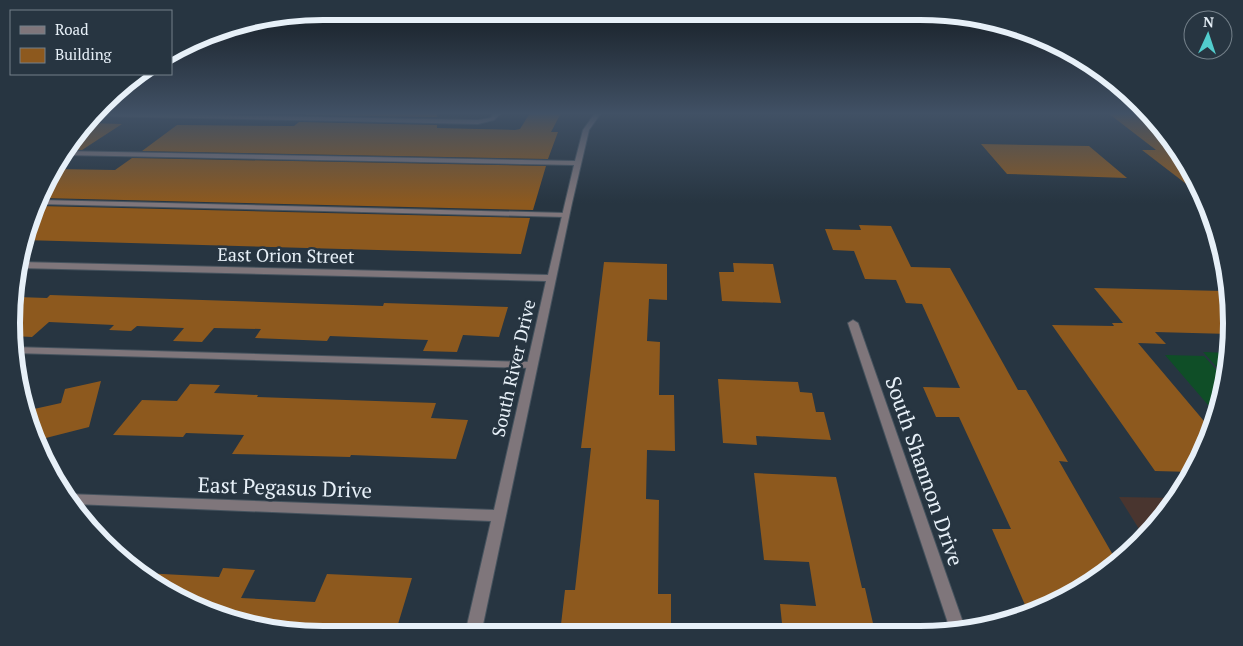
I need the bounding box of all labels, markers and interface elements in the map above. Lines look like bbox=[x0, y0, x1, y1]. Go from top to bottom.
legend bbox=[10, 10, 172, 75]
north arrow bbox=[1183, 10, 1233, 60]
text: N bbox=[1203, 12, 1215, 31]
text: Road bbox=[55, 19, 88, 39]
text: Building bbox=[55, 44, 113, 64]
street label: East Orion Street bbox=[217, 242, 355, 268]
street label: South River Drive bbox=[486, 297, 540, 439]
street label: South Shannon Drive bbox=[879, 373, 971, 569]
street label: East Pegasus Drive bbox=[197, 470, 373, 504]

